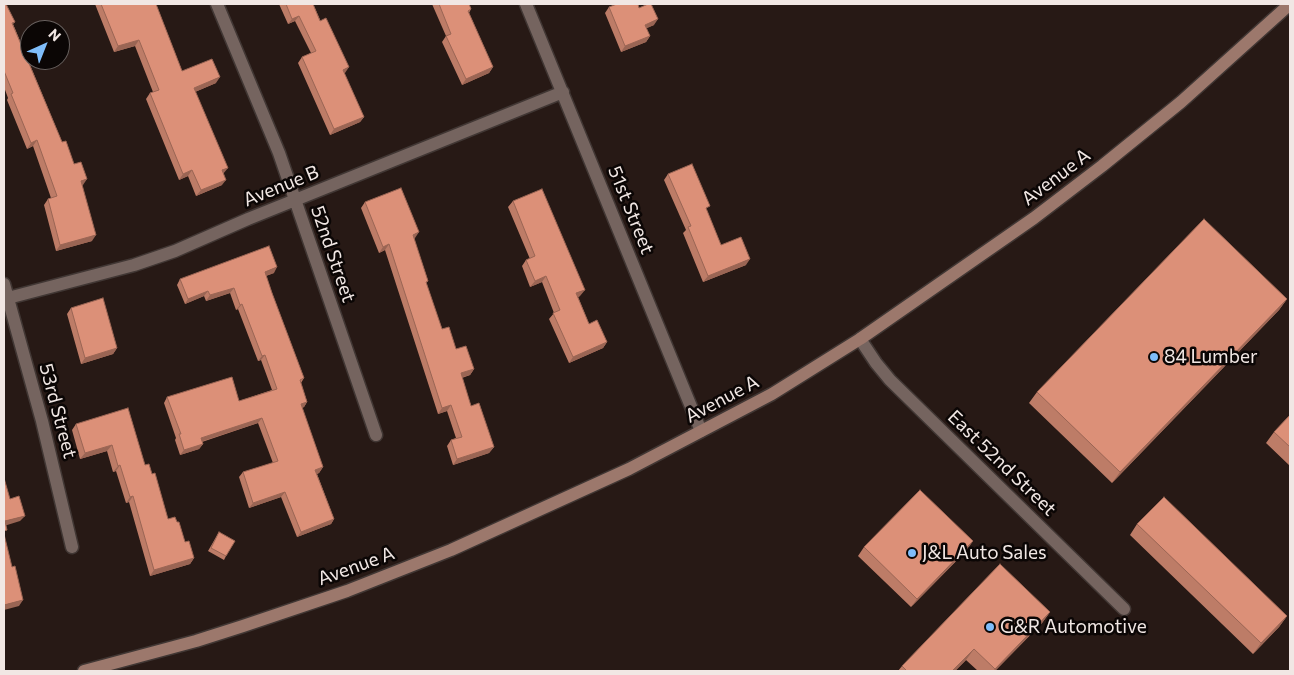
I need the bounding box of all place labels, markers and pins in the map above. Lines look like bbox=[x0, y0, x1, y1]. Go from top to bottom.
place label: 84 Lumber bbox=[1164, 346, 1257, 368]
marker: 84 Lumber bbox=[1148, 351, 1160, 363]
place label: J&L Auto Sales bbox=[922, 542, 1047, 564]
marker: J&L Auto Sales bbox=[906, 547, 918, 559]
place label: G&R Automotive bbox=[1000, 616, 1147, 638]
marker: G&R Automotive bbox=[984, 621, 996, 633]

